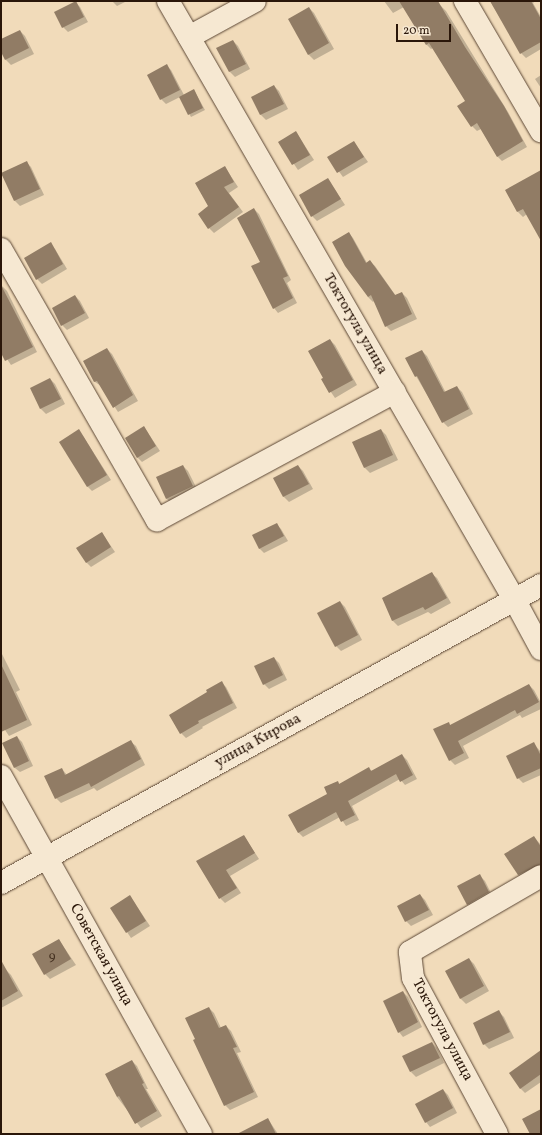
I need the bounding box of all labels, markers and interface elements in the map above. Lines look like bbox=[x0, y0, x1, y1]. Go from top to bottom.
scale bar bbox=[398, 16, 453, 42]
text: 20 m bbox=[403, 23, 430, 39]
street label: Токтогула улица bbox=[319, 270, 391, 378]
street label: улица Кирова bbox=[212, 710, 304, 772]
street label: Советская улица bbox=[65, 900, 137, 1010]
house number: 9 bbox=[49, 949, 55, 965]
street label: Токтогула улица bbox=[407, 976, 477, 1084]

